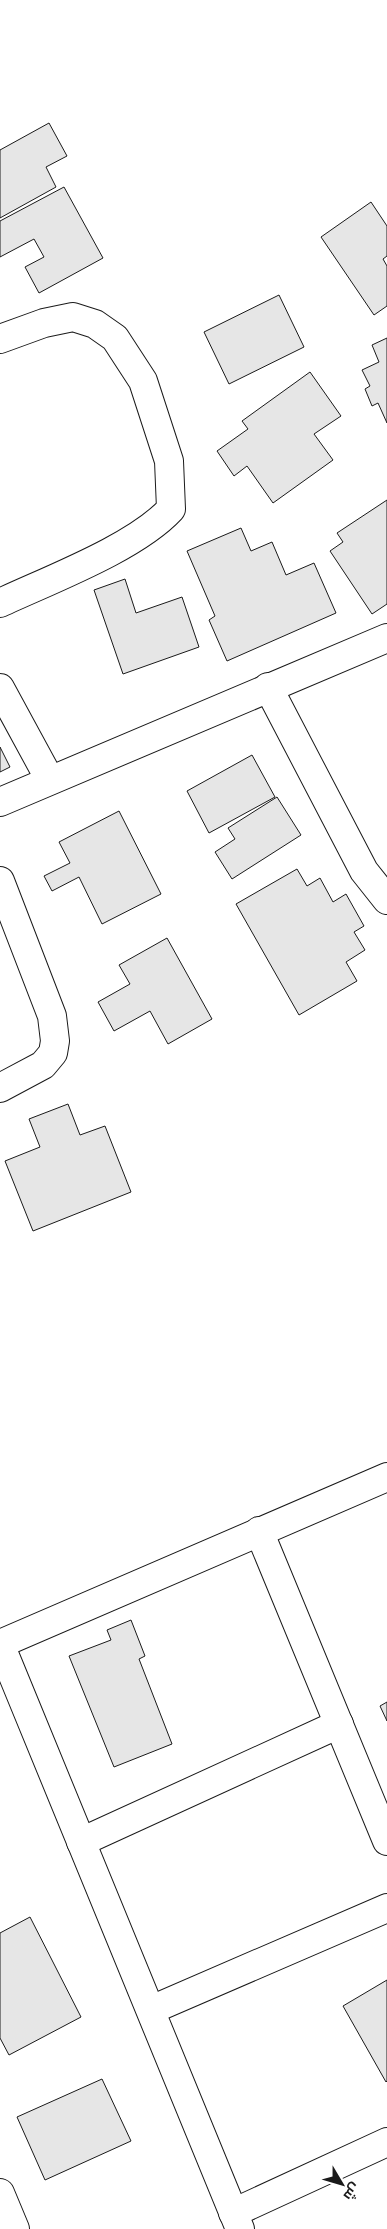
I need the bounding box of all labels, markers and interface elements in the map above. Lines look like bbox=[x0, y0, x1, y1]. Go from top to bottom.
north arrow bbox=[317, 2159, 367, 2209]
text: ش bbox=[340, 2179, 365, 2205]

